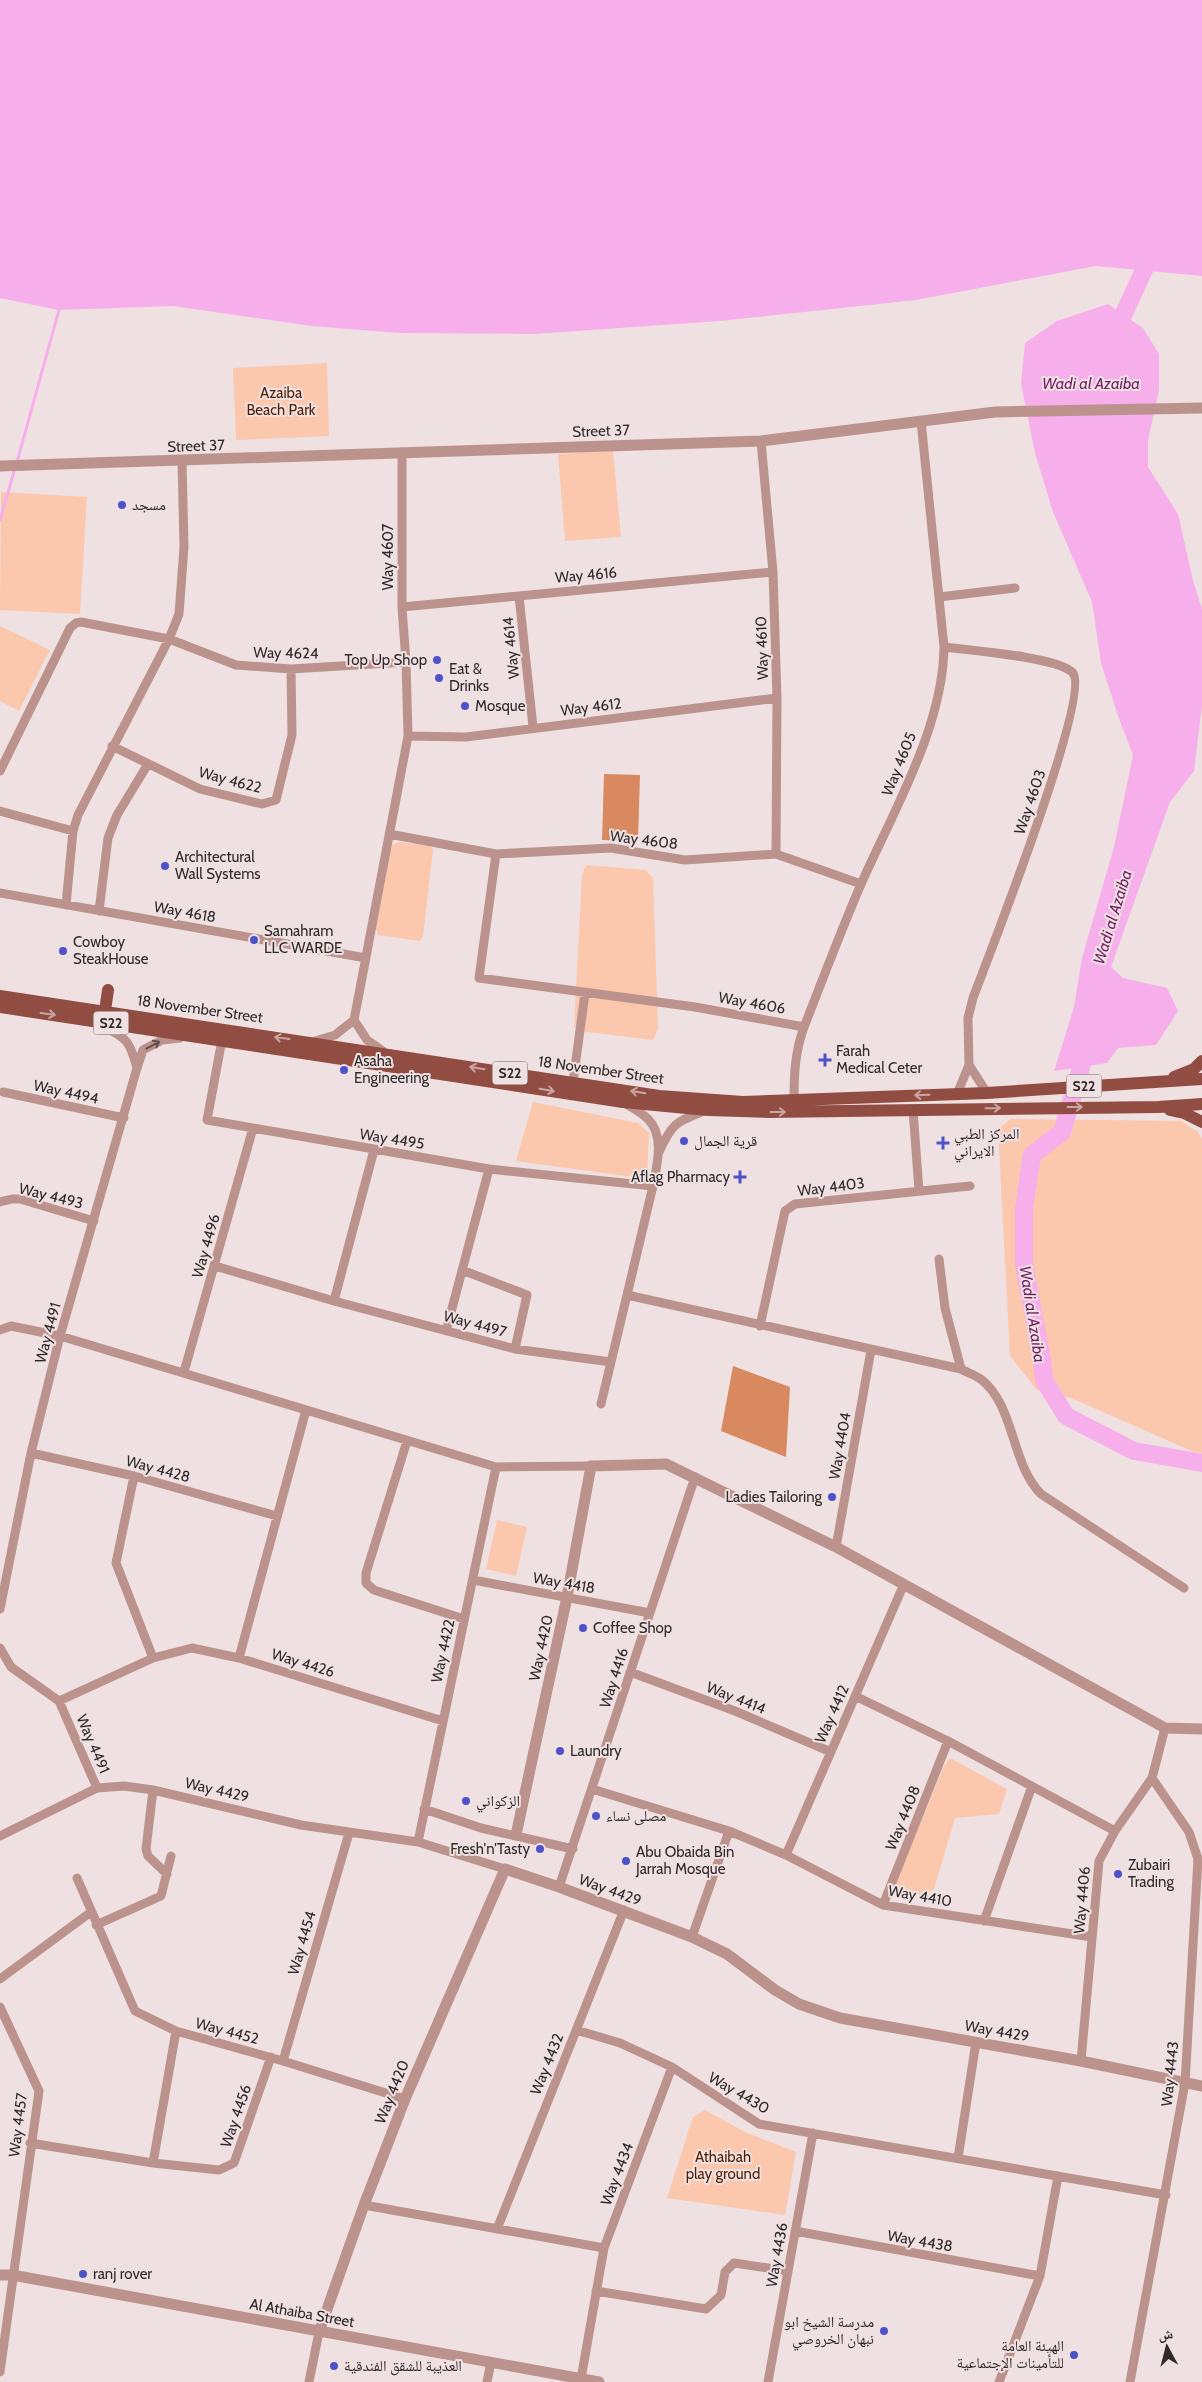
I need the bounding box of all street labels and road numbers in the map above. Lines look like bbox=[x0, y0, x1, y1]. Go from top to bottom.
street label: Street 37 bbox=[572, 421, 631, 441]
street label: Street 37 bbox=[167, 436, 226, 456]
street label: Way 4607 bbox=[379, 523, 397, 590]
street label: Way 4616 bbox=[554, 563, 618, 587]
street label: Way 4614 bbox=[499, 616, 523, 680]
street label: Way 4610 bbox=[752, 616, 772, 680]
street label: Way 4624 bbox=[253, 643, 319, 663]
street label: Way 4612 bbox=[559, 694, 623, 720]
street label: Way 4605 bbox=[878, 729, 920, 799]
street label: Way 4622 bbox=[197, 763, 264, 797]
street label: Way 4603 bbox=[1011, 767, 1049, 837]
street label: Way 4608 bbox=[609, 827, 679, 853]
street label: Way 4618 bbox=[153, 898, 217, 926]
street label: Way 4606 bbox=[717, 988, 787, 1018]
street label: 18 November Street bbox=[136, 991, 264, 1027]
road number: S22 bbox=[94, 1011, 128, 1034]
street label: 18 November Street bbox=[537, 1052, 665, 1088]
road number: S22 bbox=[492, 1062, 528, 1084]
road number: S22 bbox=[1066, 1074, 1102, 1098]
street label: Way 4494 bbox=[32, 1076, 100, 1108]
street label: Way 4495 bbox=[358, 1125, 426, 1153]
street label: Way 4403 bbox=[796, 1174, 866, 1200]
street label: Way 4493 bbox=[17, 1179, 85, 1213]
street label: Way 4496 bbox=[188, 1212, 224, 1280]
street label: Way 4491 bbox=[31, 1301, 65, 1365]
street label: Way 4497 bbox=[441, 1307, 509, 1341]
street label: Way 4404 bbox=[825, 1411, 855, 1481]
street label: Way 4428 bbox=[124, 1452, 192, 1486]
street label: Way 4418 bbox=[532, 1569, 596, 1597]
street label: Way 4420 bbox=[525, 1613, 557, 1683]
street label: Way 4422 bbox=[427, 1617, 459, 1684]
street label: Way 4426 bbox=[269, 1645, 337, 1681]
street label: Way 4416 bbox=[596, 1646, 632, 1710]
street label: Way 4414 bbox=[704, 1678, 769, 1718]
street label: Way 4412 bbox=[811, 1682, 853, 1746]
street label: Way 4491 bbox=[73, 1712, 113, 1776]
street label: Way 4429 bbox=[183, 1774, 251, 1806]
street label: Way 4408 bbox=[882, 1783, 924, 1853]
street label: Way 4406 bbox=[1070, 1865, 1094, 1935]
street label: Way 4429 bbox=[576, 1870, 644, 1910]
street label: Way 4410 bbox=[887, 1882, 953, 1910]
street label: Way 4454 bbox=[284, 1909, 320, 1977]
street label: Way 4452 bbox=[193, 2014, 261, 2048]
street label: Way 4429 bbox=[963, 2016, 1031, 2046]
street label: Way 4432 bbox=[527, 2030, 568, 2097]
street label: Way 4443 bbox=[1158, 2040, 1182, 2108]
street label: Way 4420 bbox=[371, 2058, 413, 2126]
street label: Way 4430 bbox=[705, 2068, 773, 2118]
street label: Way 4456 bbox=[217, 2082, 255, 2150]
street label: Way 4457 bbox=[5, 2091, 31, 2158]
street label: Way 4434 bbox=[597, 2140, 637, 2208]
street label: Way 4436 bbox=[762, 2221, 792, 2289]
street label: Way 4438 bbox=[886, 2226, 954, 2256]
street label: Al Athaiba Street bbox=[248, 2295, 356, 2331]

